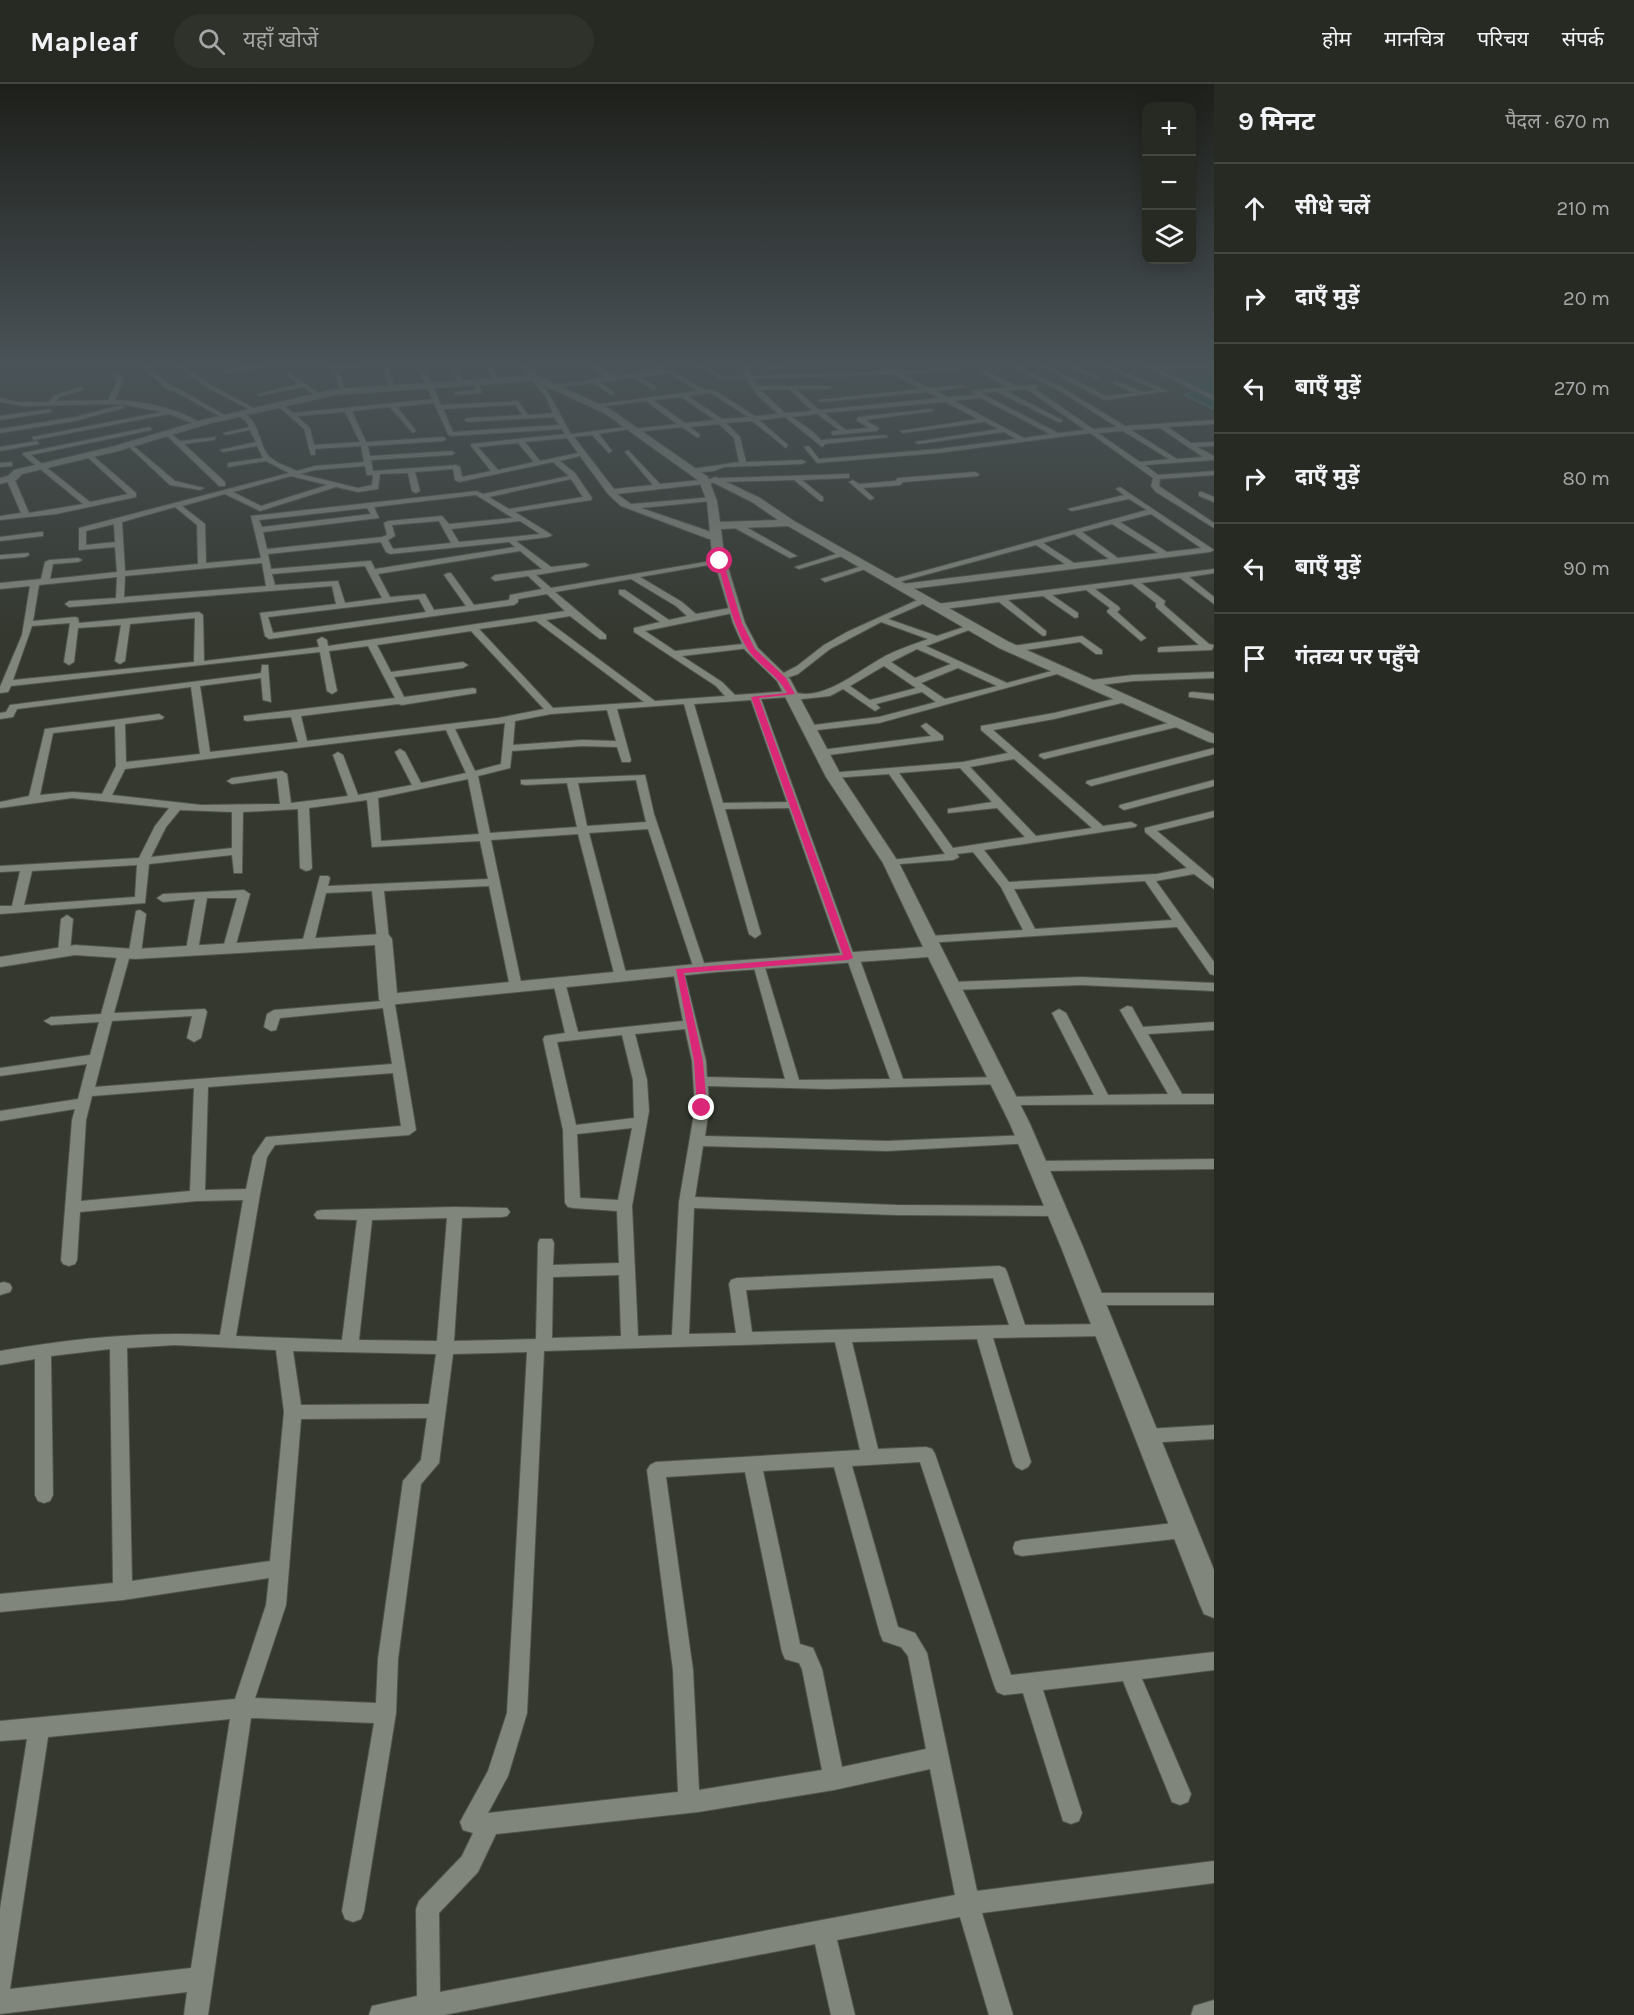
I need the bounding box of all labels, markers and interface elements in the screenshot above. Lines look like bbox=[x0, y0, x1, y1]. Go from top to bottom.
search box bbox=[174, 14, 594, 68]
text: Mapleaf bbox=[30, 25, 138, 58]
icon: search bbox=[195, 25, 228, 58]
text: यहाँ खोजें bbox=[243, 27, 318, 53]
text: होम bbox=[1322, 27, 1351, 51]
text: मानचित्र bbox=[1384, 27, 1444, 51]
text: परिचय bbox=[1477, 27, 1529, 51]
text: संपर्क bbox=[1562, 27, 1604, 51]
map controls bbox=[1142, 102, 1196, 264]
button: + bbox=[1142, 102, 1196, 156]
text: 9 मिनट bbox=[1238, 106, 1315, 137]
text: पैदल · 670 m bbox=[1505, 110, 1610, 133]
button: − bbox=[1142, 156, 1196, 210]
icon: ahead bbox=[1238, 192, 1271, 225]
text: सीधे चलें bbox=[1295, 194, 1370, 220]
text: 210 m bbox=[1556, 197, 1610, 220]
button: layers bbox=[1142, 210, 1196, 264]
icon: right bbox=[1238, 282, 1271, 315]
text: दाएँ मुड़ें bbox=[1295, 284, 1360, 310]
text: 20 m bbox=[1563, 287, 1610, 310]
icon: left bbox=[1238, 372, 1271, 405]
text: बाएँ मुड़ें bbox=[1295, 374, 1361, 400]
text: 270 m bbox=[1554, 377, 1610, 400]
icon: right bbox=[1238, 462, 1271, 495]
text: दाएँ मुड़ें bbox=[1295, 464, 1360, 490]
text: 80 m bbox=[1562, 467, 1610, 490]
route start bbox=[706, 547, 732, 573]
icon: left bbox=[1238, 552, 1271, 585]
text: बाएँ मुड़ें bbox=[1295, 554, 1361, 580]
text: 90 m bbox=[1563, 557, 1610, 580]
icon: arrive bbox=[1238, 642, 1271, 675]
text: गंतव्य पर पहुँचे bbox=[1295, 644, 1419, 670]
route end bbox=[688, 1094, 714, 1120]

